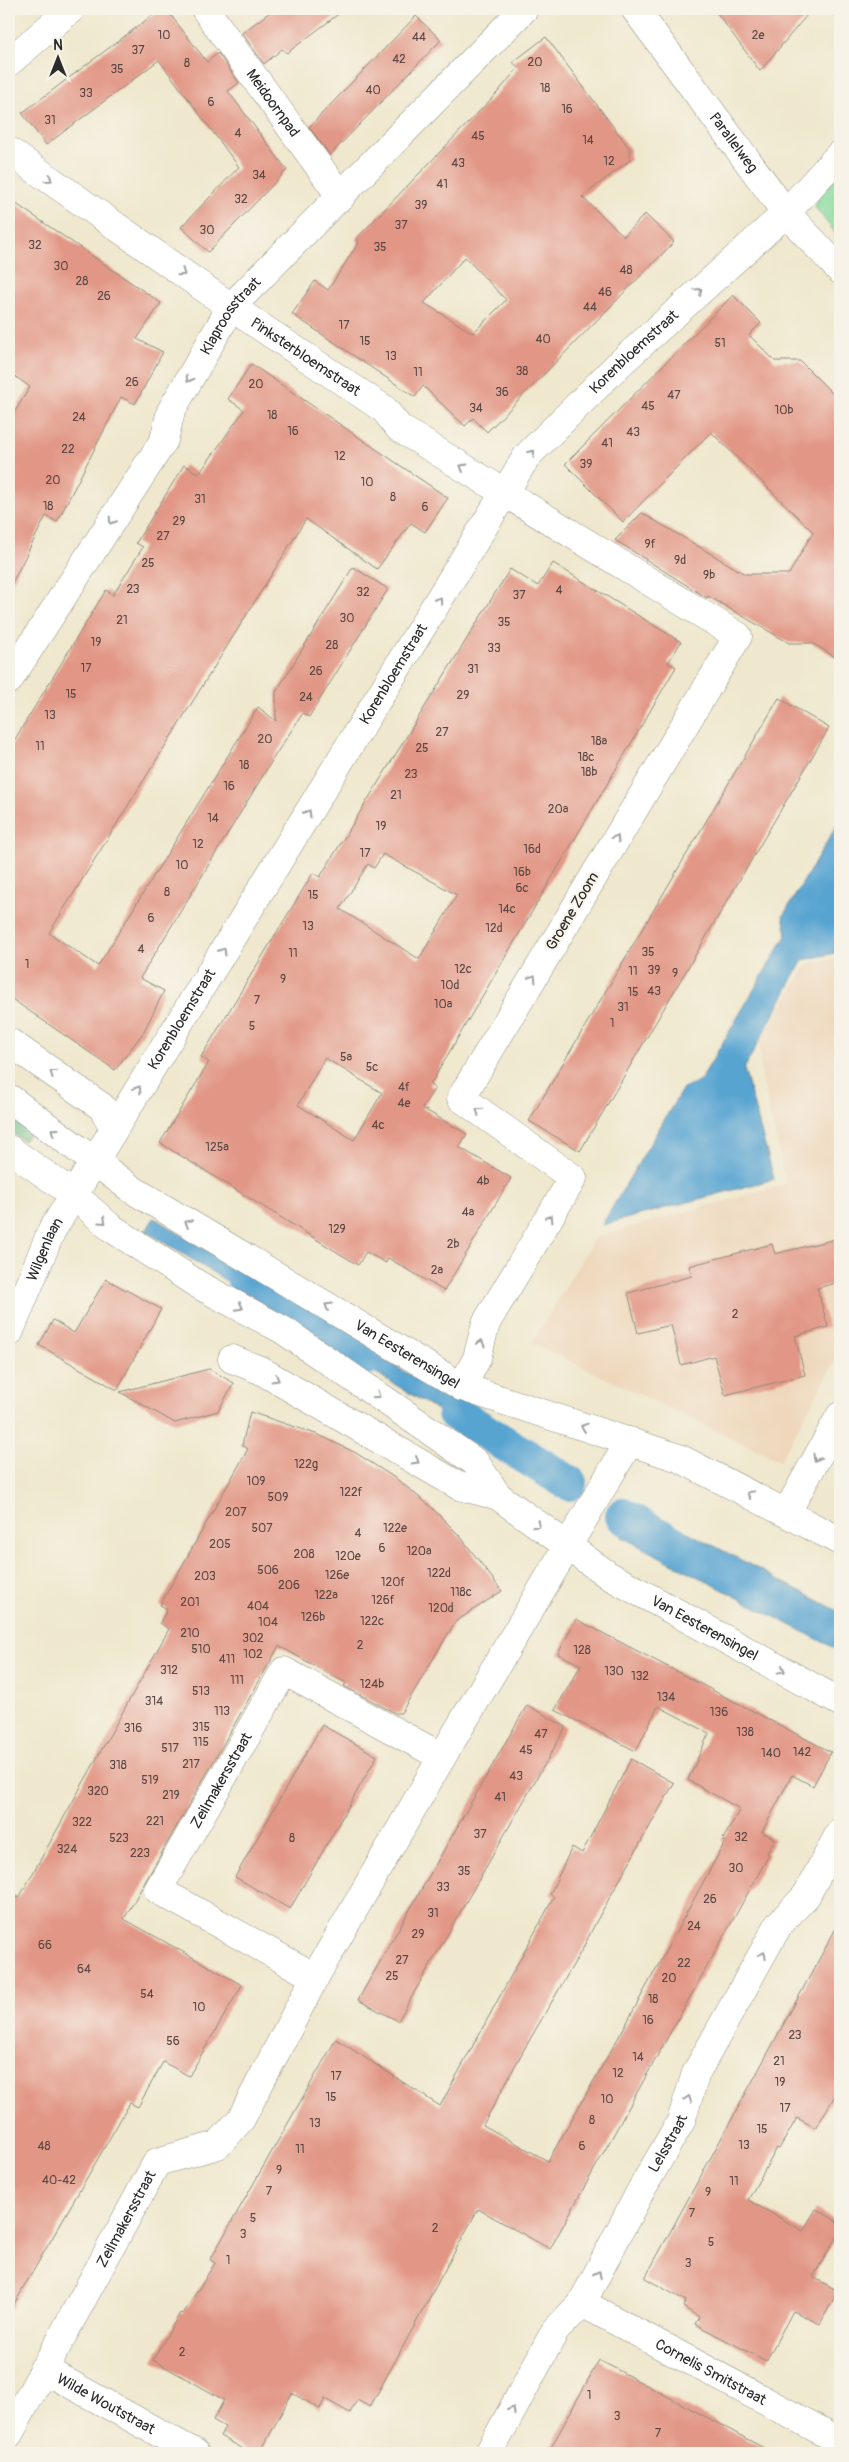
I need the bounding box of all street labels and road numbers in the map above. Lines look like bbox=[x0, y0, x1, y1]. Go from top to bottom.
street label: Meidoornpad bbox=[242, 66, 304, 141]
street label: Parallelweg bbox=[705, 109, 762, 177]
street label: Klaproosstraat bbox=[196, 273, 266, 359]
street label: Korenbloemstraat bbox=[586, 305, 683, 398]
street label: Pinksterbloemstraat bbox=[247, 314, 365, 401]
street label: Korenbloemstraat bbox=[356, 620, 432, 728]
street label: Groene Zoom bbox=[542, 869, 603, 954]
street label: Korenbloemstraat bbox=[144, 965, 221, 1073]
street label: Wilgenlaan bbox=[23, 1214, 68, 1284]
street label: Van Eesterensingel bbox=[351, 1316, 463, 1393]
street label: Van Eesterensingel bbox=[647, 1591, 761, 1665]
street label: Zeilmakersstraat bbox=[186, 1728, 257, 1832]
street label: Lelsstraat bbox=[644, 2112, 693, 2176]
street label: Zeilmakersstraat bbox=[92, 2166, 161, 2271]
street label: Cornelis Smitstraat bbox=[652, 2335, 770, 2410]
street label: Wilde Woutstraat bbox=[53, 2369, 159, 2439]

